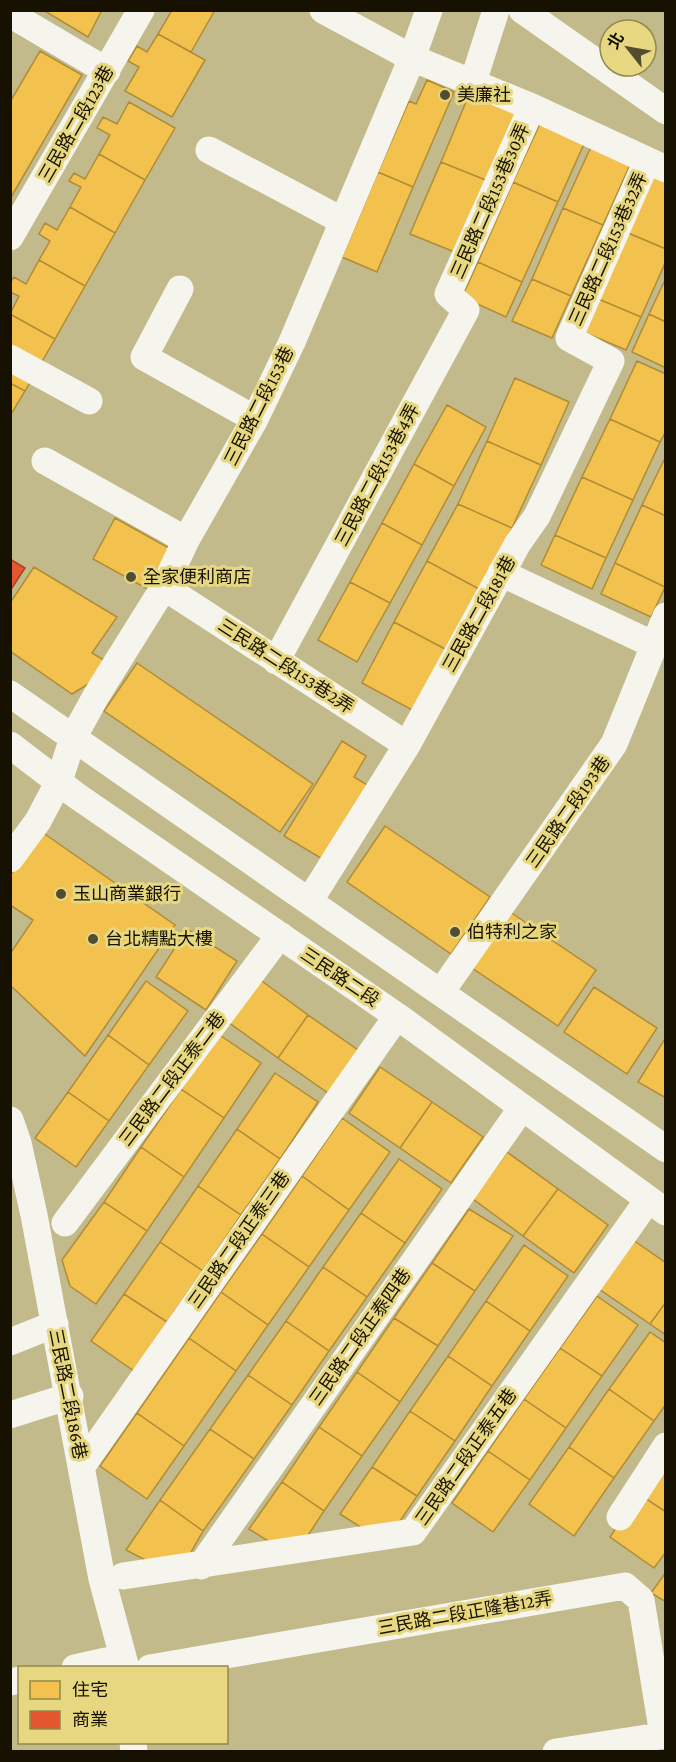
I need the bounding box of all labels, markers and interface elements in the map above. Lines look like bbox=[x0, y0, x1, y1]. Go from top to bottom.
north arrow bbox=[598, 18, 658, 78]
text: 北 bbox=[604, 29, 627, 52]
street label: 三民路二段123巷 bbox=[35, 62, 117, 186]
place label: 美廉社 bbox=[457, 85, 511, 105]
marker: 美廉社 bbox=[438, 88, 452, 102]
street label: 三民路二段153巷30弄 bbox=[447, 120, 533, 282]
street label: 三民路二段153巷32弄 bbox=[565, 169, 651, 329]
street label: 三民路二段153巷 bbox=[220, 343, 298, 469]
street label: 三民路二段153巷4弄 bbox=[331, 401, 423, 549]
street label: 三民路二段181巷 bbox=[439, 552, 519, 676]
place label: 全家便利商店 bbox=[143, 567, 251, 587]
marker: 全家便利商店 bbox=[124, 570, 138, 584]
street label: 三民路二段153巷2弄 bbox=[215, 615, 357, 717]
street label: 三民路二段193巷 bbox=[522, 752, 614, 872]
place label: 玉山商業銀行 bbox=[73, 884, 181, 904]
marker: 玉山商業銀行 bbox=[54, 887, 68, 901]
place label: 伯特利之家 bbox=[467, 922, 557, 942]
marker: 伯特利之家 bbox=[448, 925, 462, 939]
place label: 台北精點大樓 bbox=[105, 929, 213, 949]
marker: 台北精點大樓 bbox=[86, 932, 100, 946]
street label: 三民路二段 bbox=[297, 944, 383, 1010]
street label: 三民路二段正泰二巷 bbox=[115, 1008, 229, 1150]
street label: 三民路二段正泰三巷 bbox=[184, 1168, 294, 1312]
street label: 三民路二段正泰四巷 bbox=[305, 1265, 415, 1409]
street label: 三民路二段186巷 bbox=[46, 1327, 90, 1461]
street label: 三民路二段正泰五巷 bbox=[411, 1385, 521, 1529]
street label: 三民路二段正隆巷12弄 bbox=[376, 1588, 554, 1638]
legend bbox=[18, 1666, 228, 1744]
text: 住宅 bbox=[72, 1680, 108, 1700]
text: 商業 bbox=[72, 1710, 108, 1730]

